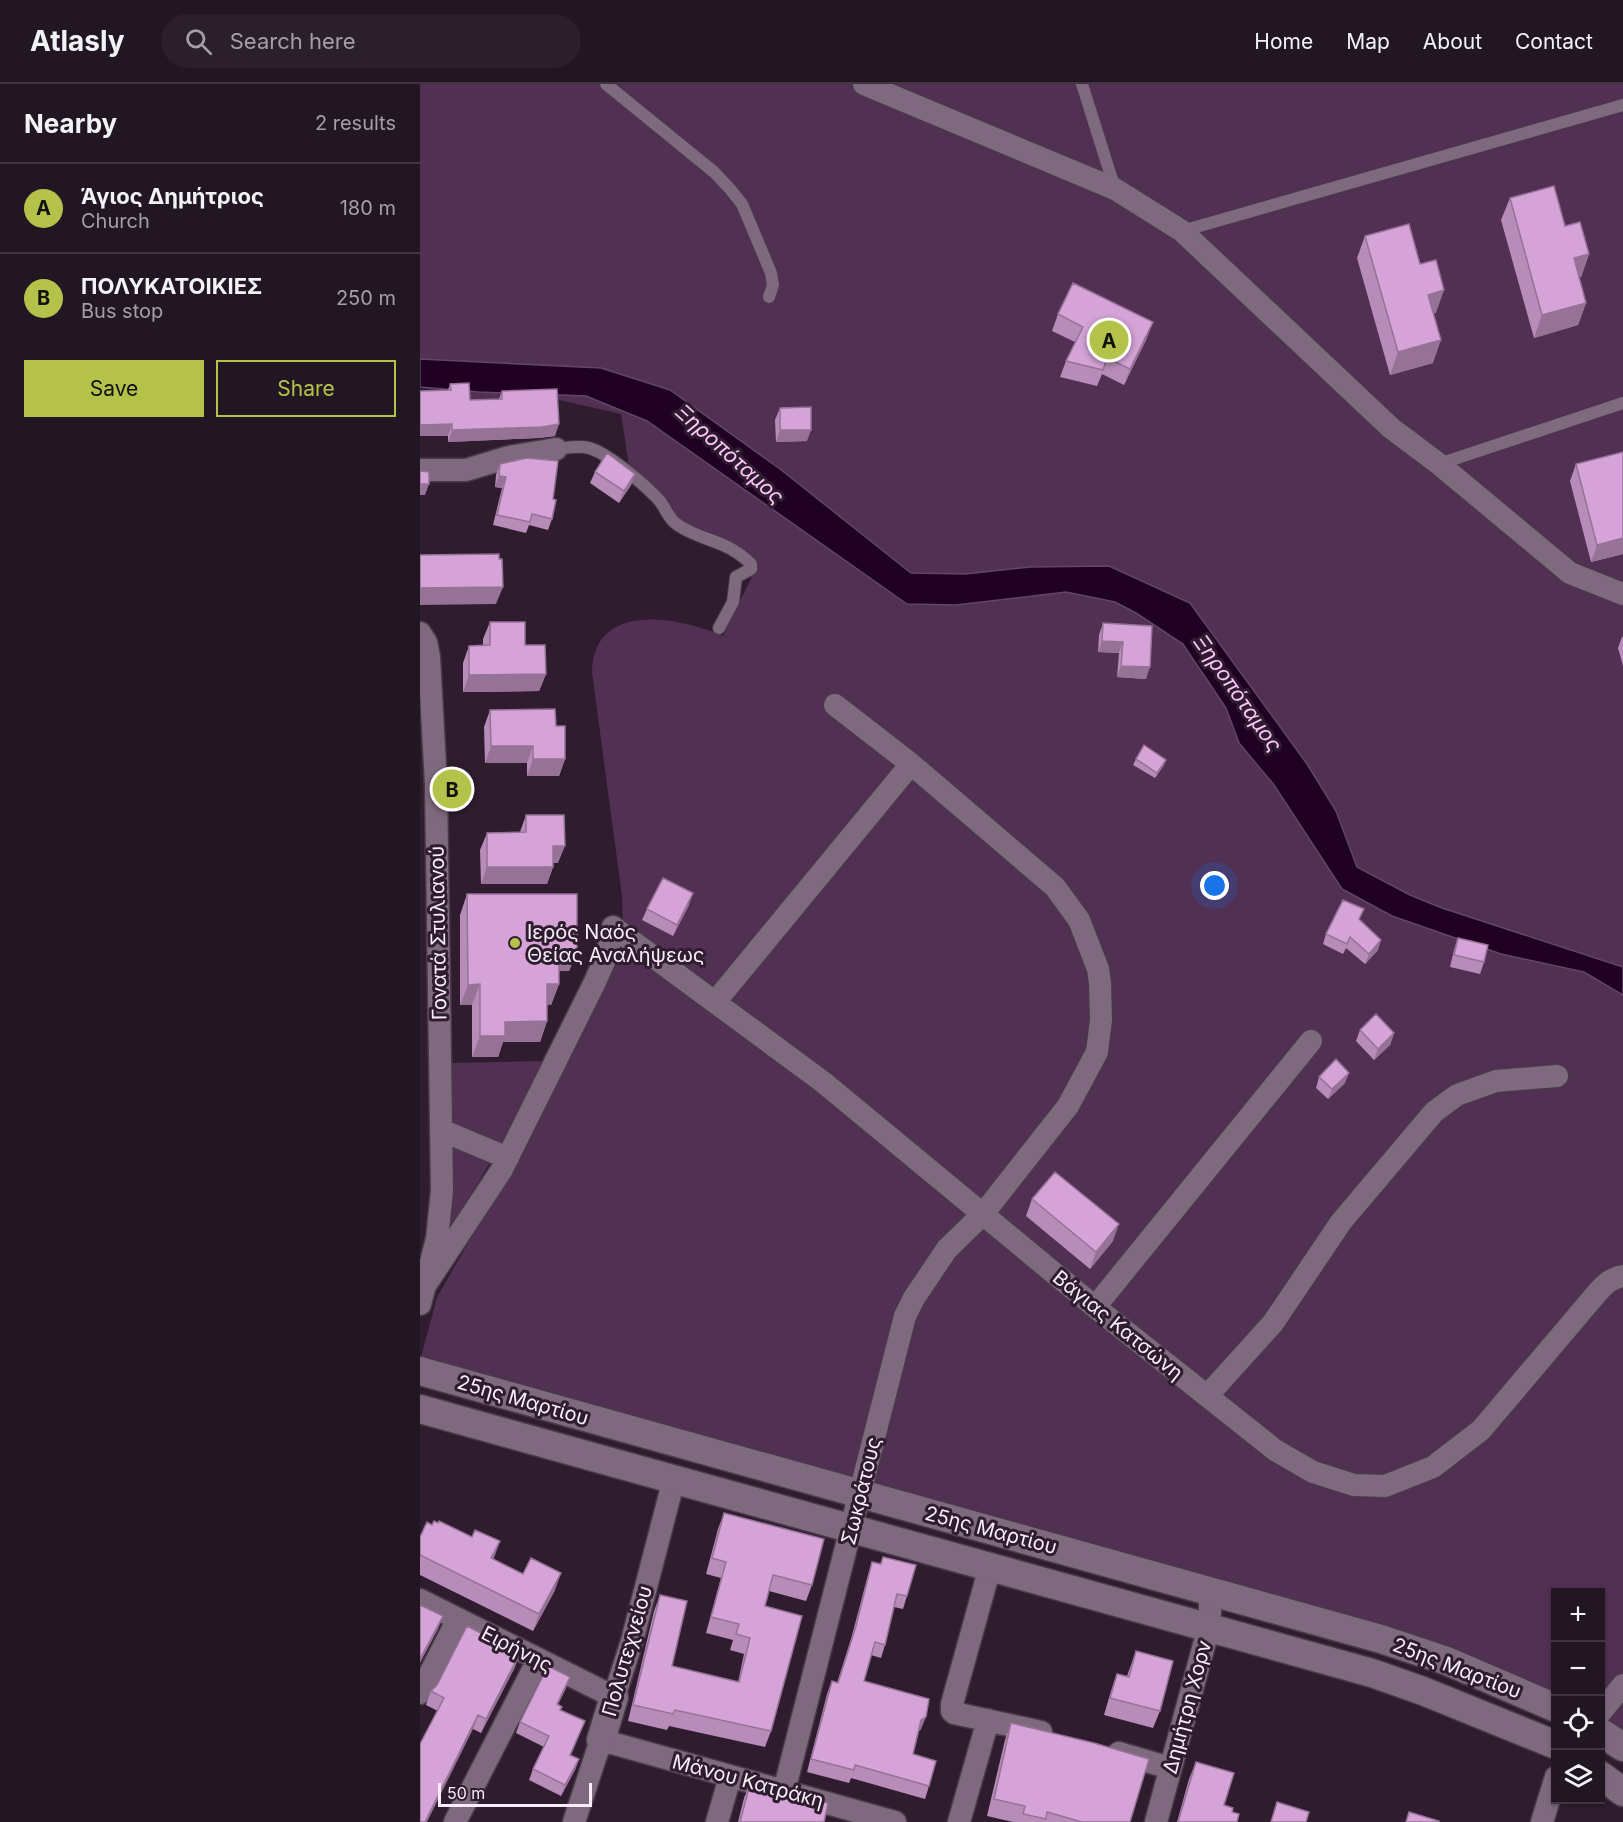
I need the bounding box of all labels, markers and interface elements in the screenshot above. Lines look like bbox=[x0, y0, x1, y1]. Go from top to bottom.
search box bbox=[161, 14, 581, 68]
text: Atlasly bbox=[30, 24, 125, 58]
icon: search bbox=[182, 25, 215, 58]
text: Search here bbox=[230, 28, 356, 54]
text: Home bbox=[1254, 29, 1313, 54]
text: Map bbox=[1346, 29, 1390, 54]
text: About bbox=[1423, 29, 1482, 54]
text: Contact bbox=[1515, 29, 1593, 54]
text: Nearby bbox=[24, 108, 117, 139]
text: 2 results bbox=[315, 111, 396, 135]
text: Άγιος Δημήτριος bbox=[81, 183, 264, 209]
text: A bbox=[36, 196, 51, 220]
text: 180 m bbox=[340, 196, 396, 220]
text: Church bbox=[81, 209, 150, 233]
text: ΠΟΛΥΚΑΤΟΙΚΙΕΣ bbox=[81, 273, 262, 299]
text: B bbox=[37, 286, 50, 310]
text: 250 m bbox=[336, 286, 396, 310]
text: Bus stop bbox=[81, 299, 163, 323]
pin: A bbox=[1090, 318, 1128, 362]
button: Save bbox=[24, 360, 204, 417]
button: Share bbox=[216, 360, 396, 417]
water label: Ξηροπόταμος bbox=[671, 399, 789, 509]
water label: Ξηροπόταμος bbox=[1188, 630, 1288, 756]
pin: B bbox=[432, 766, 471, 812]
street label: Γονατά Στυλιανού bbox=[424, 846, 452, 1020]
your location bbox=[1200, 871, 1229, 900]
place label: Ιερός Ναός Θείας Αναλήψεως bbox=[527, 920, 704, 967]
marker: Ιερός Ναός Θείας Αναλήψεως bbox=[508, 936, 522, 950]
street label: Βάγιας Κατσώνη bbox=[1048, 1265, 1188, 1385]
street label: 25ης Μαρτίου bbox=[455, 1370, 591, 1430]
street label: Σωκράτους bbox=[836, 1435, 886, 1547]
street label: 25ης Μαρτίου bbox=[922, 1501, 1060, 1559]
street label: Πολυτεχνείου bbox=[597, 1583, 657, 1719]
map controls bbox=[1551, 1588, 1605, 1804]
button: + bbox=[1551, 1588, 1605, 1642]
street label: Ειρήνης bbox=[477, 1621, 557, 1677]
street label: 25ης Μαρτίου bbox=[1389, 1633, 1525, 1703]
street label: Δημήτρη Χορν bbox=[1158, 1637, 1216, 1776]
button: − bbox=[1551, 1642, 1605, 1696]
button: locate bbox=[1551, 1696, 1605, 1750]
street label: Μάνου Κατράκη bbox=[670, 1749, 826, 1813]
button: layers bbox=[1551, 1750, 1605, 1804]
scale bar bbox=[438, 1780, 592, 1808]
text: 50 m bbox=[447, 1783, 485, 1803]

